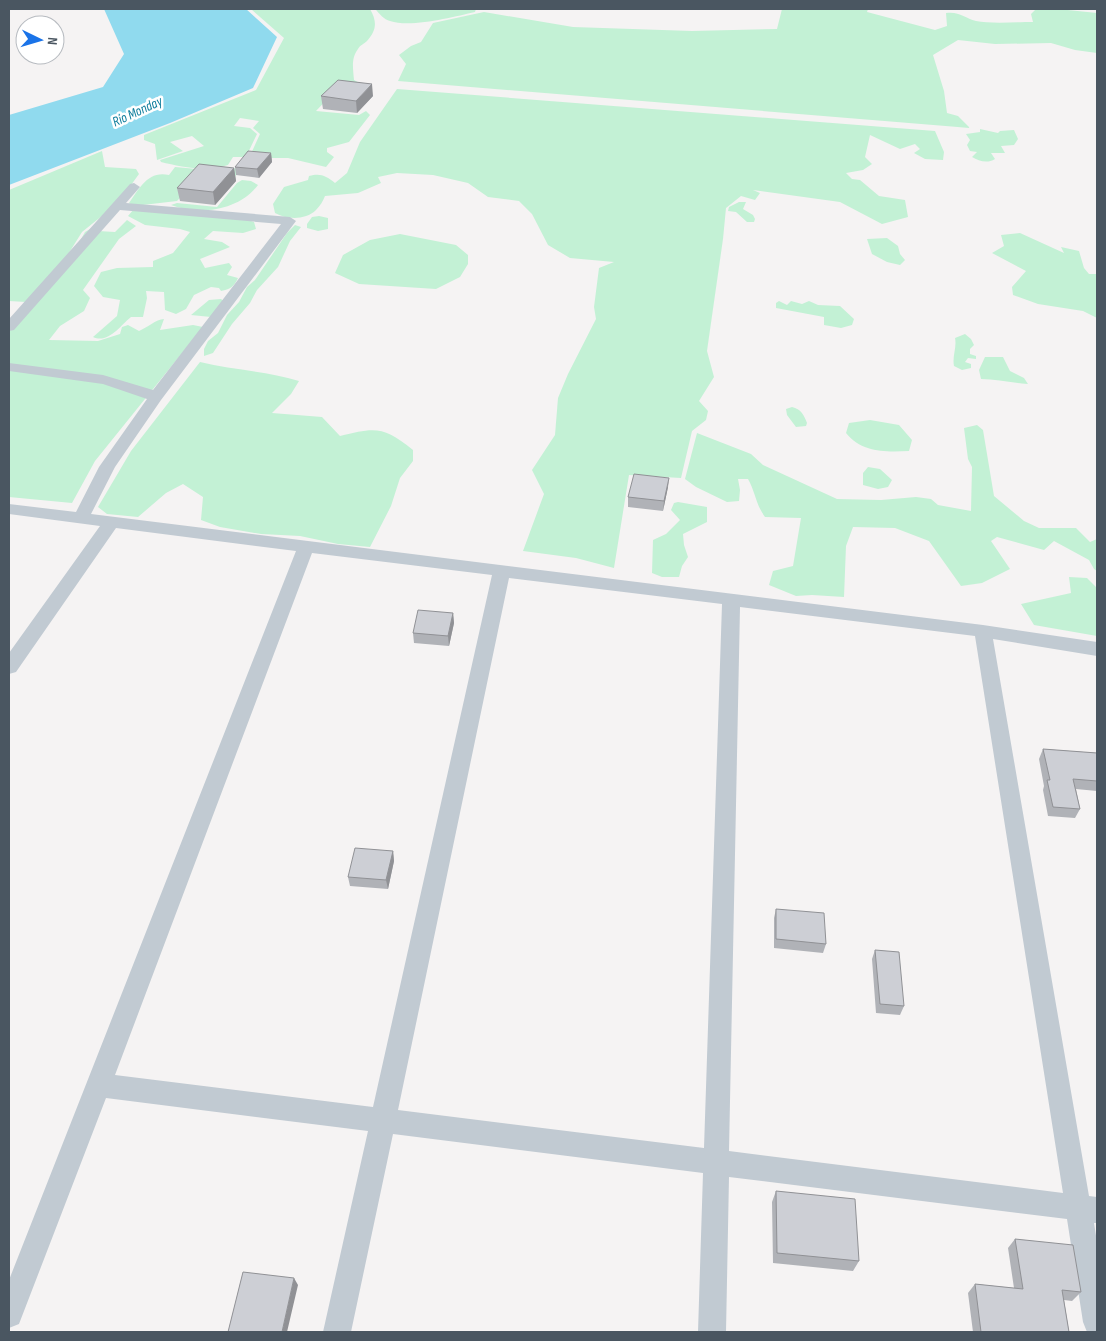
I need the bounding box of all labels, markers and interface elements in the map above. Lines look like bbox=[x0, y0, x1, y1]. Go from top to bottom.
north arrow bbox=[15, 15, 65, 65]
text: N bbox=[44, 37, 61, 46]
water label: Río Monday bbox=[110, 92, 166, 130]

